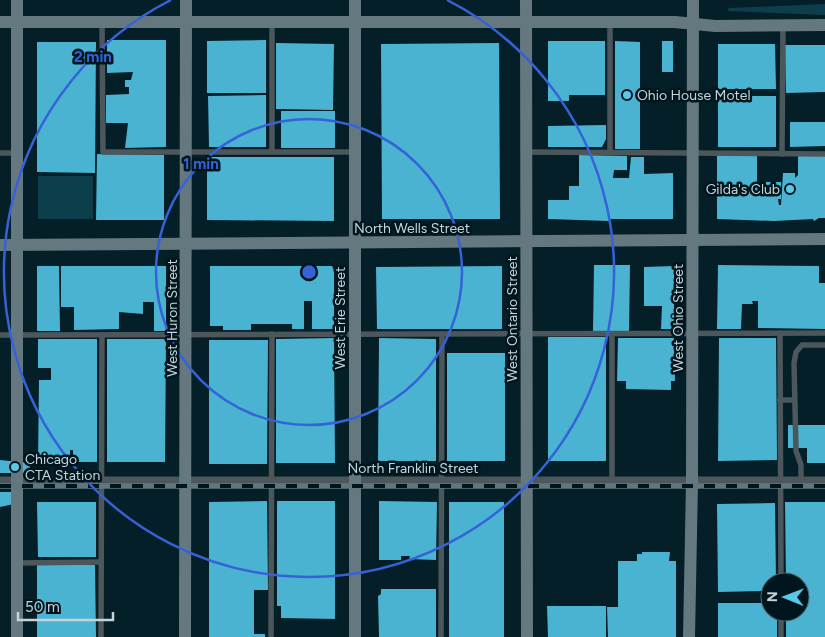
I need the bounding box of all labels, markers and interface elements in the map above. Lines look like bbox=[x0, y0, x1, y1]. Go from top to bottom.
text: 2 min bbox=[74, 48, 112, 66]
place label: Ohio House Motel bbox=[637, 87, 751, 104]
marker: Ohio House Motel bbox=[621, 89, 633, 101]
text: 1 min bbox=[183, 155, 219, 173]
place label: Gilda's Club bbox=[706, 181, 780, 198]
marker: Gilda's Club bbox=[784, 183, 796, 195]
street label: North Wells Street bbox=[354, 220, 470, 237]
street label: West Ontario Street bbox=[504, 256, 521, 382]
street label: West Huron Street bbox=[164, 259, 181, 377]
centre of rings bbox=[300, 263, 318, 281]
street label: West Ohio Street bbox=[670, 264, 687, 372]
street label: West Erie Street bbox=[332, 267, 349, 369]
place label: Chicago CTA Station bbox=[25, 451, 100, 484]
street label: North Franklin Street bbox=[348, 460, 478, 477]
marker: Chicago CTA Station bbox=[9, 461, 21, 473]
north arrow bbox=[760, 572, 810, 622]
scale bar bbox=[18, 590, 112, 622]
text: N bbox=[764, 591, 781, 602]
text: 50 m bbox=[25, 598, 60, 616]

